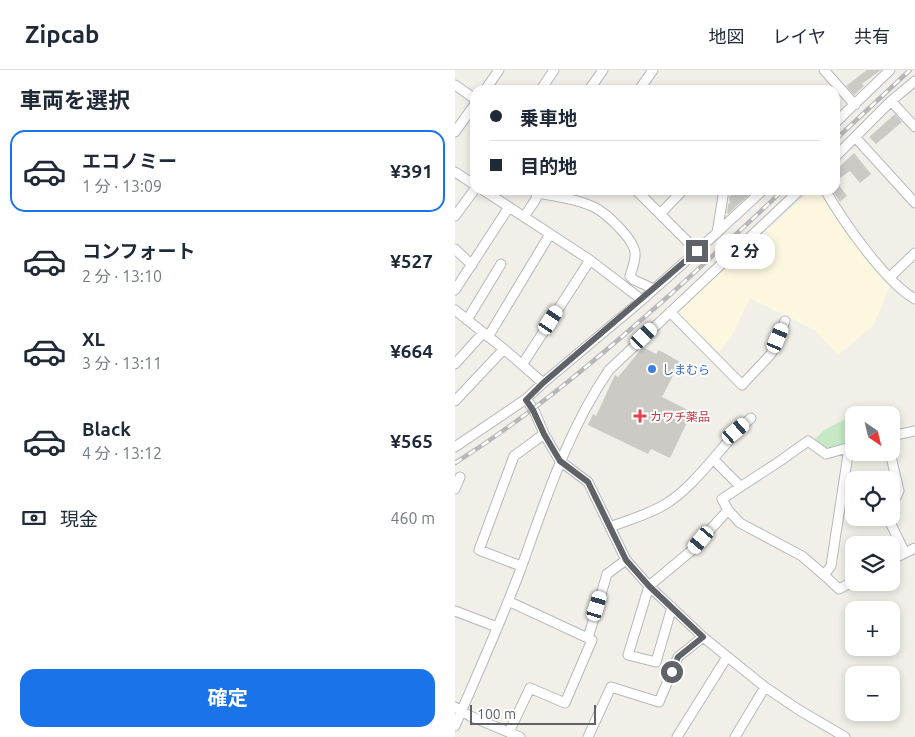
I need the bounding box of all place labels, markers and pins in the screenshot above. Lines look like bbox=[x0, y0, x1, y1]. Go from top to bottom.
marker: しまむら bbox=[646, 363, 658, 375]
place label: しまむら bbox=[662, 363, 710, 376]
marker: カワチ薬品 bbox=[634, 410, 646, 422]
place label: カワチ薬品 bbox=[650, 410, 710, 423]

